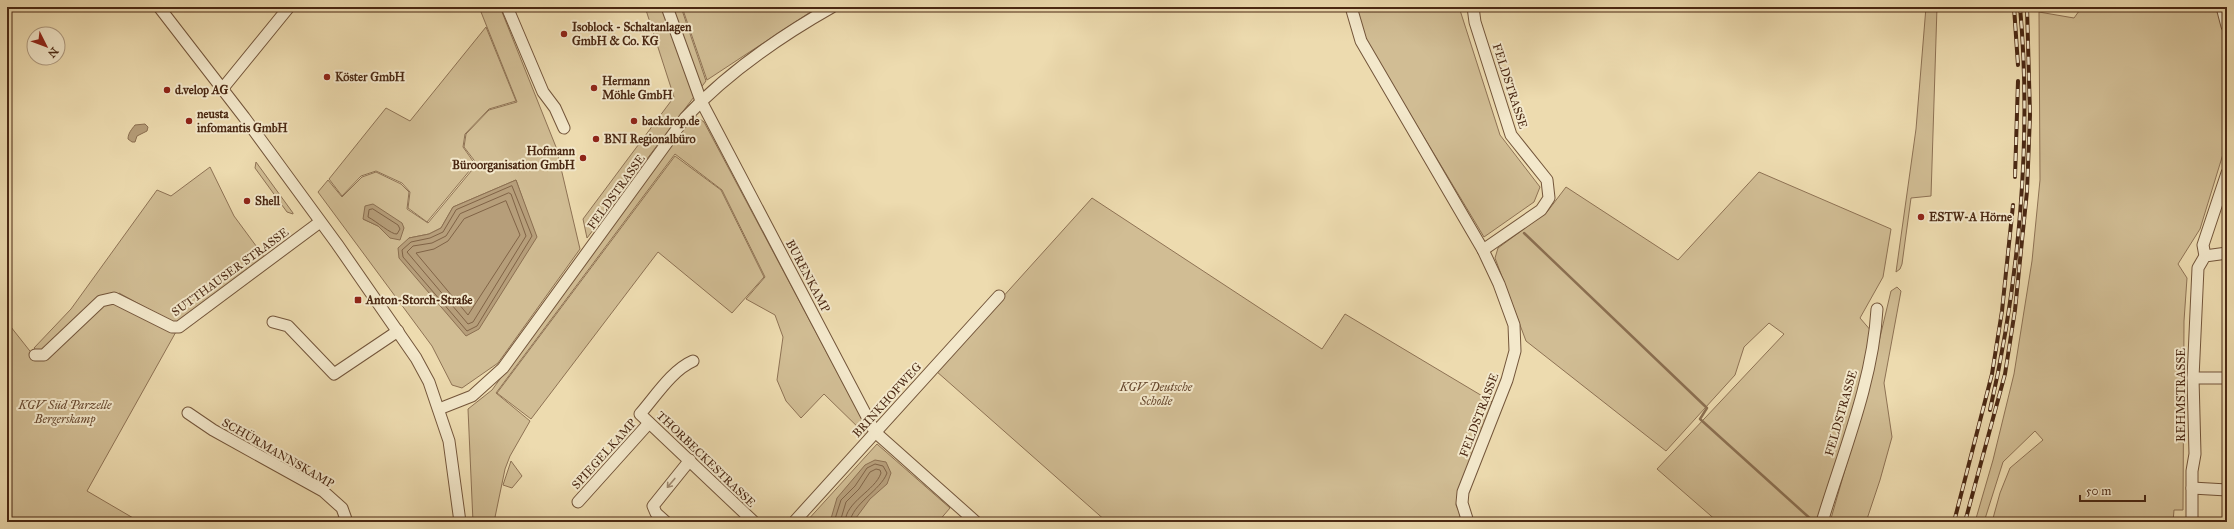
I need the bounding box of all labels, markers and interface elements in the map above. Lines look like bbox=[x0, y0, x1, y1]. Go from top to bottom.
place label: Isoblock - Schaltanlagen GmbH & Co. KG bbox=[572, 20, 692, 48]
north arrow bbox=[26, 26, 66, 66]
marker: Isoblock - Schaltanlagen GmbH & Co. KG bbox=[559, 29, 569, 39]
street label: FELDSTRASSE bbox=[1490, 42, 1531, 131]
text: N bbox=[45, 45, 61, 61]
place label: Köster GmbH bbox=[335, 70, 406, 84]
marker: Köster GmbH bbox=[322, 72, 332, 82]
place label: Hermann Möhle GmbH bbox=[602, 74, 673, 102]
place label: d.velop AG bbox=[175, 83, 228, 98]
marker: Hermann Möhle GmbH bbox=[589, 83, 599, 93]
marker: d.velop AG bbox=[162, 85, 172, 95]
place label: neusta infomantis GmbH bbox=[197, 107, 288, 135]
place label: backdrop.de bbox=[641, 114, 700, 129]
marker: neusta infomantis GmbH bbox=[184, 116, 194, 126]
marker: backdrop.de bbox=[629, 116, 639, 126]
place label: BNI Regionalbüro bbox=[604, 132, 696, 147]
marker: BNI Regionalbüro bbox=[591, 134, 601, 144]
place label: Hofmann Büroorganisation GmbH bbox=[452, 144, 576, 173]
street label: FELDSTRASSE bbox=[584, 152, 648, 232]
marker: Hofmann Büroorganisation GmbH bbox=[578, 153, 588, 163]
place label: Shell bbox=[255, 194, 281, 208]
marker: Shell bbox=[242, 196, 252, 206]
place label: ESTW-A Hörne bbox=[1929, 210, 2012, 224]
marker: ESTW-A Hörne bbox=[1916, 212, 1926, 222]
street label: SUTTHAUSER STRASSE bbox=[169, 225, 291, 319]
street label: BURENKAMP bbox=[783, 237, 833, 315]
place label: Anton-Storch-Straße bbox=[365, 293, 473, 307]
marker: Anton-Storch-Straße bbox=[353, 295, 363, 305]
street label: REHMSTRASSE bbox=[2174, 348, 2188, 442]
street label: BRINKHOFWEG bbox=[850, 359, 924, 440]
street label: FELDSTRASSE bbox=[1822, 368, 1860, 458]
street label: FELDSTRASSE bbox=[1457, 371, 1502, 459]
park label: KGV Deutsche Scholle bbox=[1119, 380, 1193, 408]
park label: KGV Süd Parzelle Bergerskamp bbox=[18, 398, 112, 427]
street label: THORBECKESTRASSE bbox=[654, 408, 759, 510]
street label: SCHÜRMANNSKAMP bbox=[220, 414, 337, 491]
street label: SPIEGELKAMP bbox=[569, 416, 639, 492]
one-way arrow bbox=[667, 477, 676, 488]
scale bar bbox=[2080, 477, 2145, 503]
text: 50 m bbox=[2086, 484, 2111, 498]

